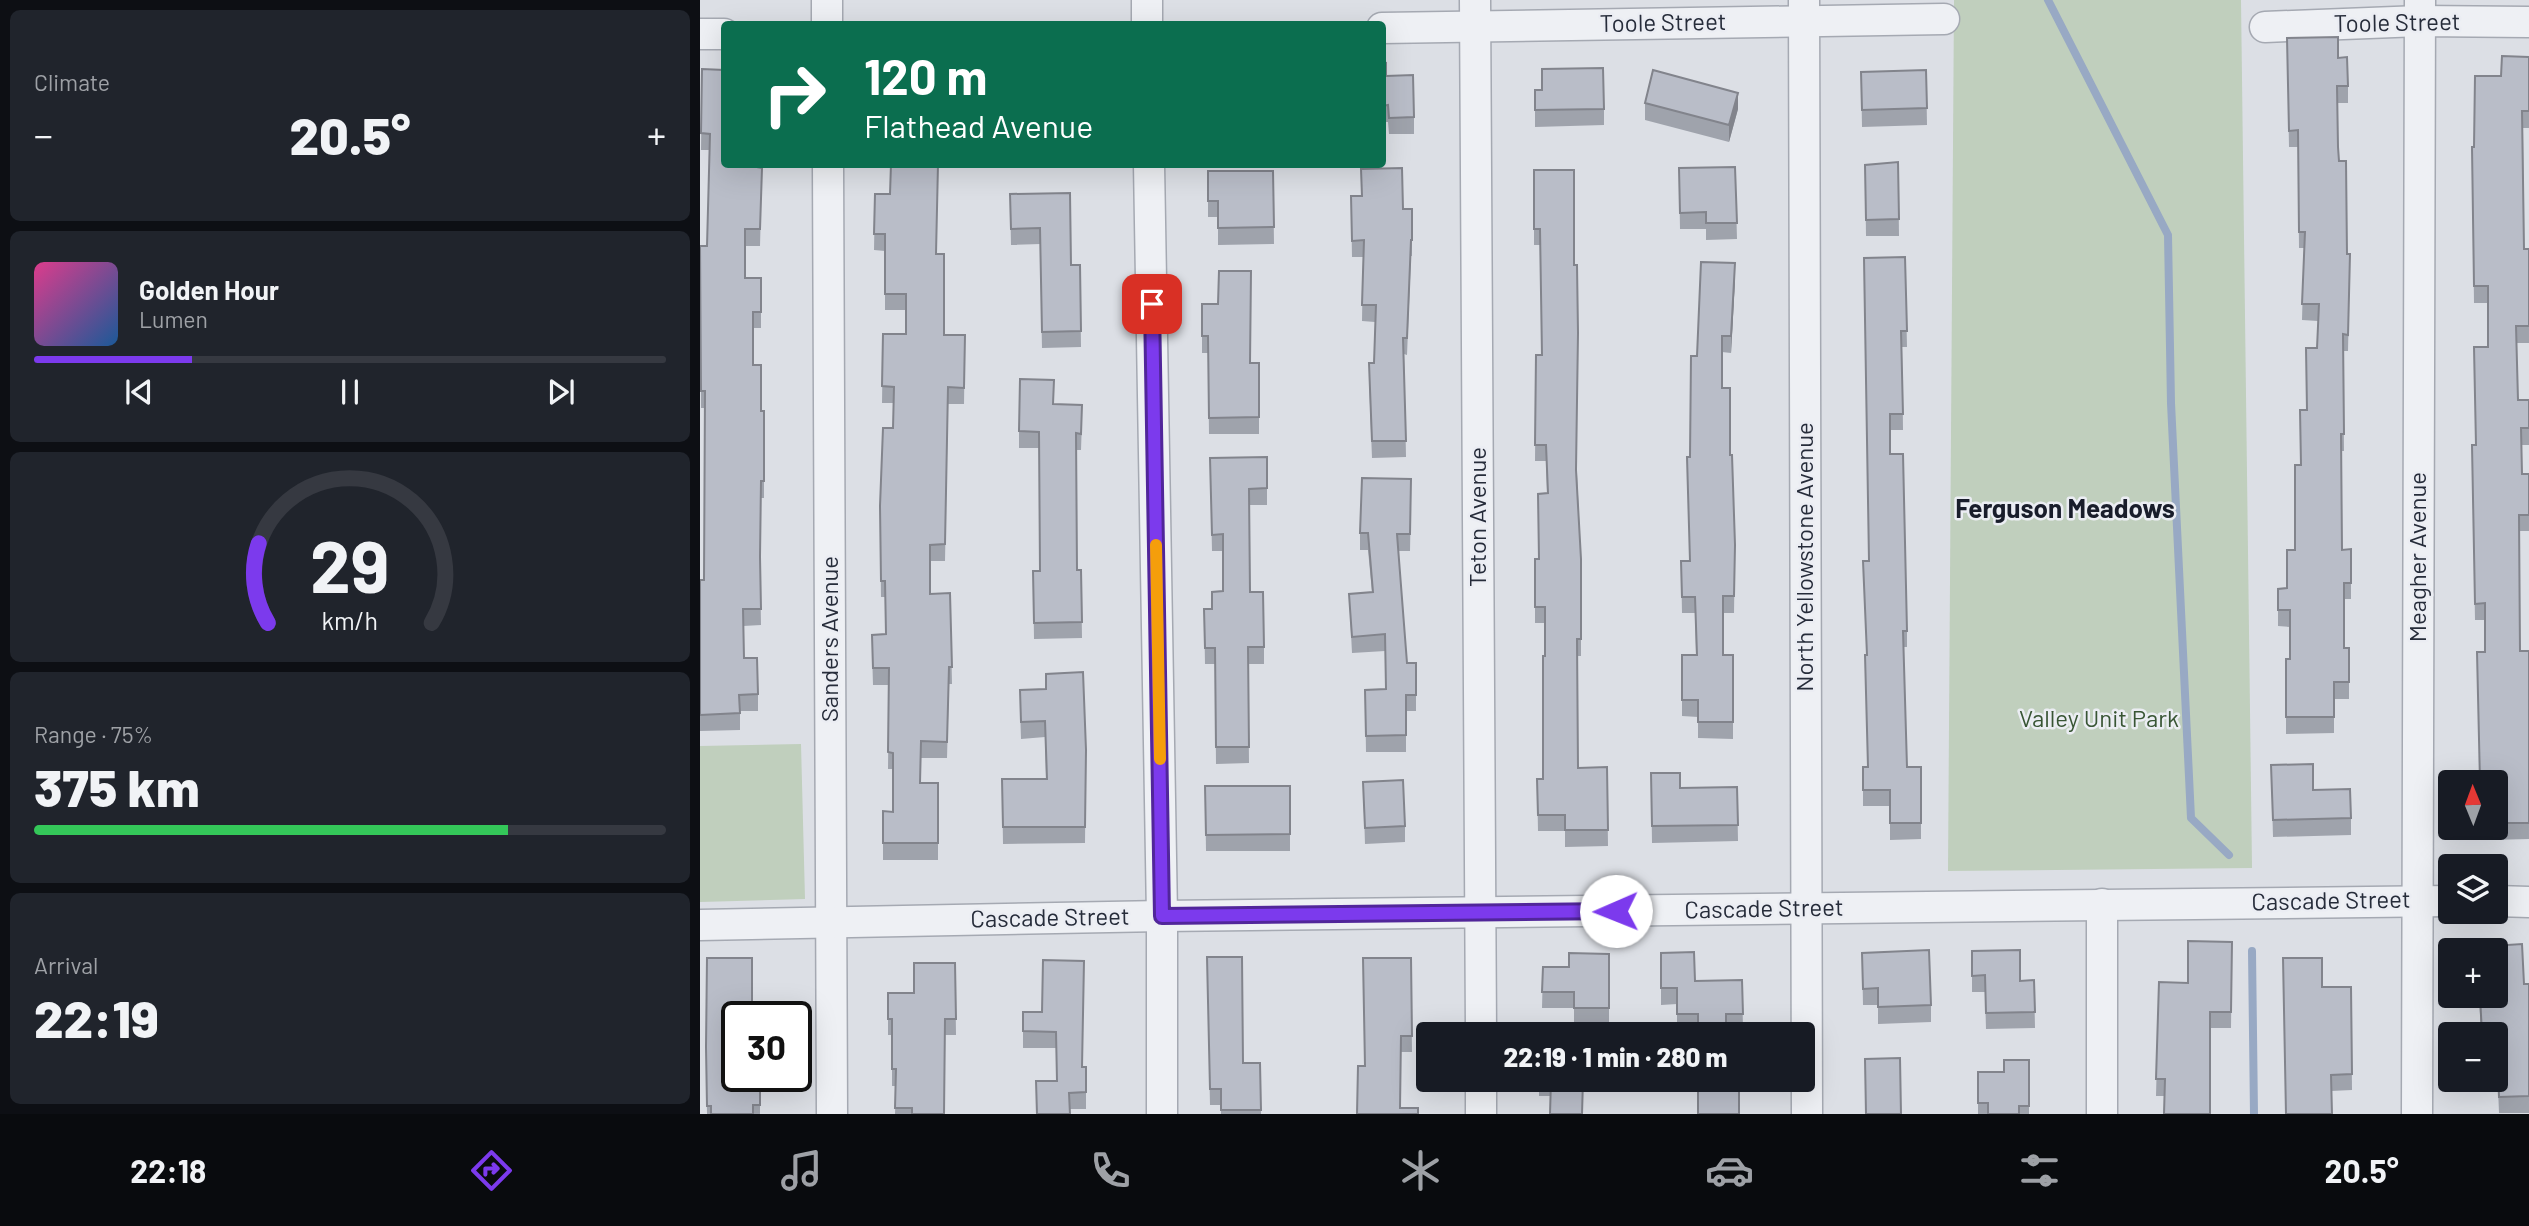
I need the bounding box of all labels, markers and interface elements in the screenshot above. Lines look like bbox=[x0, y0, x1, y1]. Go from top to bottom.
street label: Toole Street bbox=[1599, 6, 1727, 37]
street label: Toole Street bbox=[2333, 6, 2461, 37]
text: 120 m bbox=[864, 46, 987, 105]
icon: right bbox=[749, 49, 840, 140]
text: Climate bbox=[34, 68, 110, 96]
text: 20.5° bbox=[289, 103, 411, 165]
text: Flathead Avenue bbox=[864, 106, 1093, 144]
text: − bbox=[34, 111, 53, 157]
text: + bbox=[647, 111, 666, 157]
text: Golden Hour bbox=[139, 274, 279, 305]
pin bbox=[1122, 274, 1182, 334]
icon: arrive bbox=[1133, 285, 1171, 323]
text: Lumen bbox=[139, 305, 208, 333]
icon: previous bbox=[120, 373, 158, 411]
icon: pause bbox=[331, 373, 369, 411]
icon: next bbox=[542, 373, 580, 411]
street label: North Yellowstone Avenue bbox=[1789, 422, 1818, 692]
street label: Teton Avenue bbox=[1462, 447, 1491, 587]
street label: Meagher Avenue bbox=[2402, 472, 2431, 642]
district label: Ferguson Meadows bbox=[1955, 492, 2175, 523]
text: 29 bbox=[310, 520, 390, 608]
street label: Sanders Avenue bbox=[814, 556, 843, 722]
text: km/h bbox=[322, 605, 378, 635]
park label: Valley Unit Park bbox=[2019, 703, 2179, 732]
text: Range · 75% bbox=[34, 720, 153, 748]
text: 375 km bbox=[34, 755, 200, 817]
north arrow bbox=[2438, 770, 2508, 840]
map controls bbox=[2438, 770, 2508, 1092]
button: layers bbox=[2438, 854, 2508, 924]
position arrow bbox=[1579, 874, 1653, 948]
street label: Cascade Street bbox=[2251, 884, 2411, 915]
street label: Cascade Street bbox=[1684, 892, 1844, 923]
street label: Cascade Street bbox=[970, 901, 1130, 932]
button: + bbox=[2438, 938, 2508, 1008]
text: Arrival bbox=[34, 951, 98, 979]
text: 22:19 bbox=[34, 986, 159, 1048]
speed limit sign: 30 bbox=[721, 1001, 812, 1092]
button: − bbox=[2438, 1022, 2508, 1092]
text: 22:19 · 1 min · 280 m bbox=[1504, 1041, 1727, 1072]
icon: directions bbox=[467, 1146, 516, 1195]
icon: music bbox=[777, 1146, 826, 1195]
icon: phone bbox=[1086, 1146, 1135, 1195]
icon: climate bbox=[1396, 1146, 1445, 1195]
icon: car bbox=[1705, 1146, 1754, 1195]
icon: filters bbox=[2015, 1146, 2064, 1195]
text: 22:18 bbox=[130, 1151, 206, 1189]
text: 20.5° bbox=[2325, 1151, 2399, 1189]

